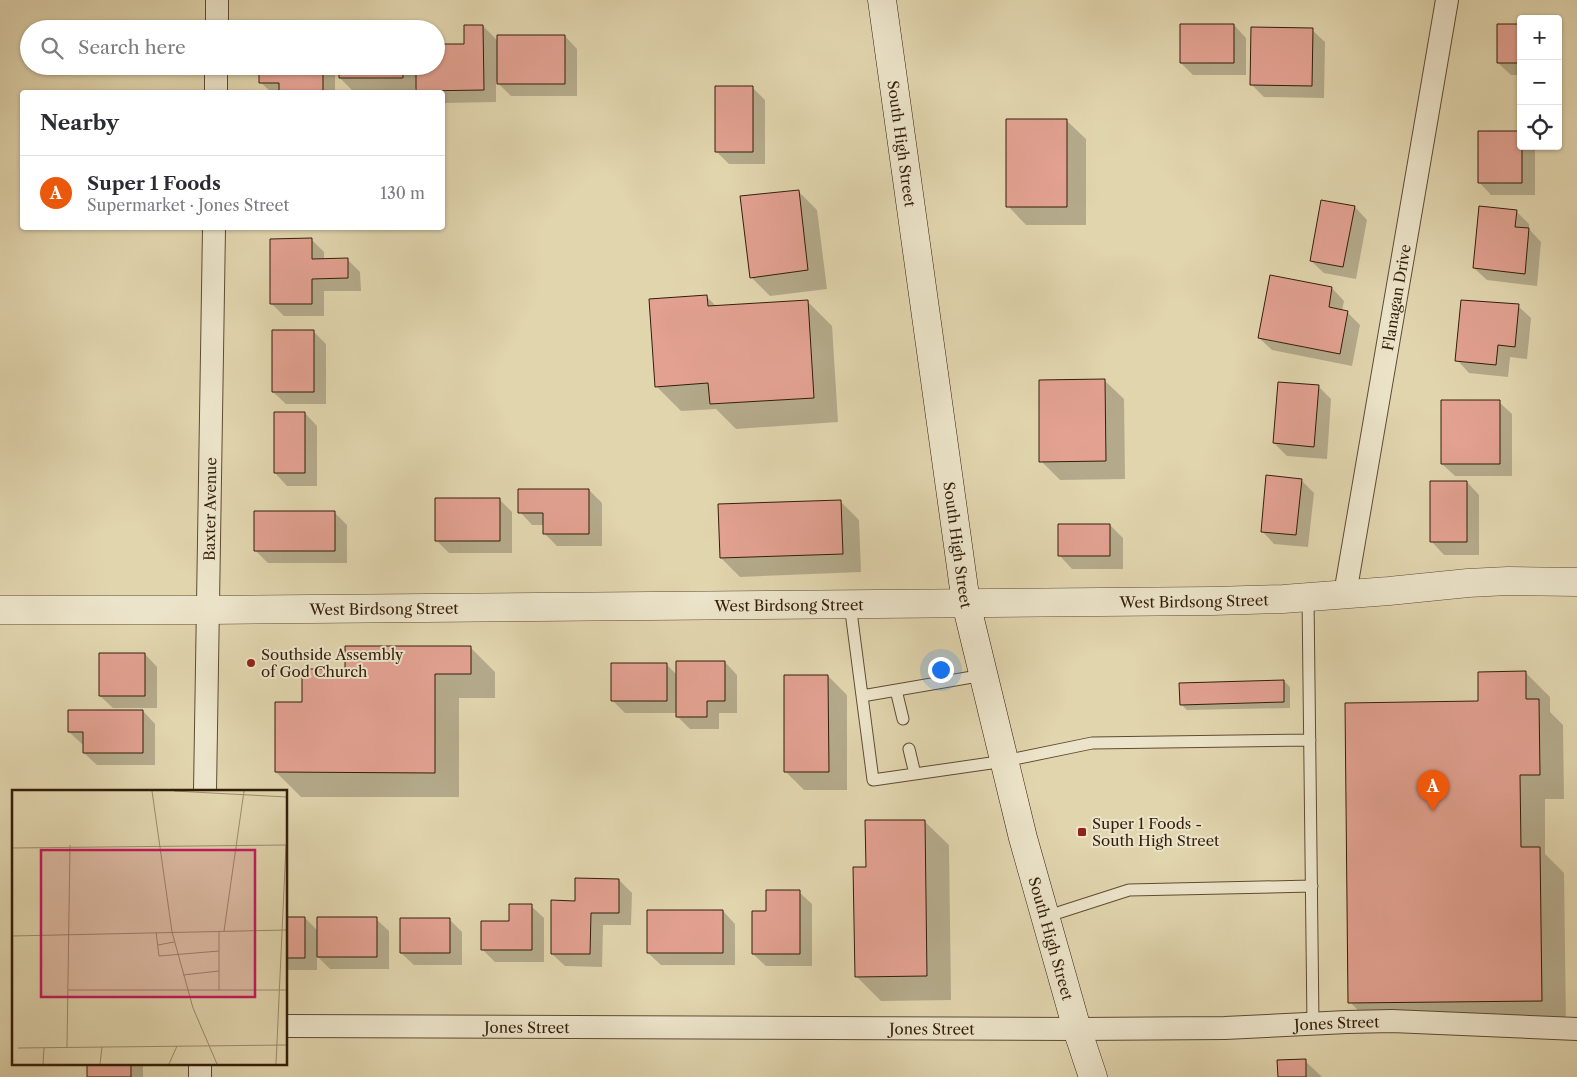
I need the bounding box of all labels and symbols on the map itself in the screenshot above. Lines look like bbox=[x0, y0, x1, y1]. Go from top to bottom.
street label: South High Street bbox=[884, 79, 920, 209]
street label: Flanagan Drive bbox=[1377, 243, 1414, 352]
street label: Baxter Avenue bbox=[199, 457, 220, 561]
street label: South High Street bbox=[940, 480, 977, 611]
street label: West Birdsong Street bbox=[1118, 590, 1270, 611]
street label: West Birdsong Street bbox=[713, 595, 864, 615]
street label: West Birdsong Street bbox=[308, 598, 459, 619]
place label: Southside Assembly of God Church bbox=[261, 645, 404, 681]
marker: Southside Assembly of God Church bbox=[245, 657, 257, 669]
your location bbox=[928, 657, 954, 683]
pin: A bbox=[1417, 770, 1449, 811]
inset map bbox=[12, 790, 288, 1064]
place label: Super 1 Foods - South High Street bbox=[1092, 814, 1220, 850]
marker: Super 1 Foods - South High Street bbox=[1076, 826, 1088, 838]
street label: South High Street bbox=[1025, 875, 1078, 1003]
street label: Jones Street bbox=[1292, 1012, 1380, 1034]
street label: Jones Street bbox=[482, 1017, 570, 1037]
street label: Jones Street bbox=[887, 1019, 975, 1038]

